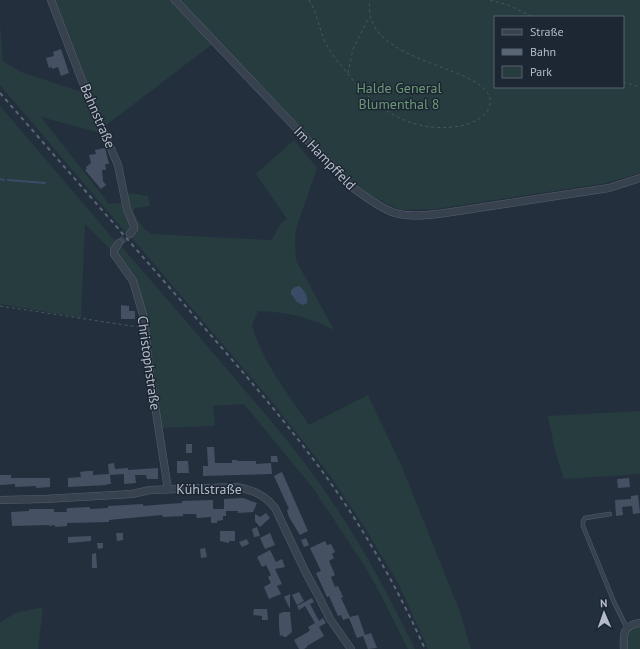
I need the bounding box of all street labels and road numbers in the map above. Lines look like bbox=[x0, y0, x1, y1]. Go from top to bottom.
street label: Bahnstraße bbox=[76, 81, 120, 151]
street label: Im Hampffeld bbox=[290, 122, 360, 194]
street label: Christophstraße bbox=[133, 315, 165, 411]
street label: Kühlstraße bbox=[176, 480, 242, 498]

